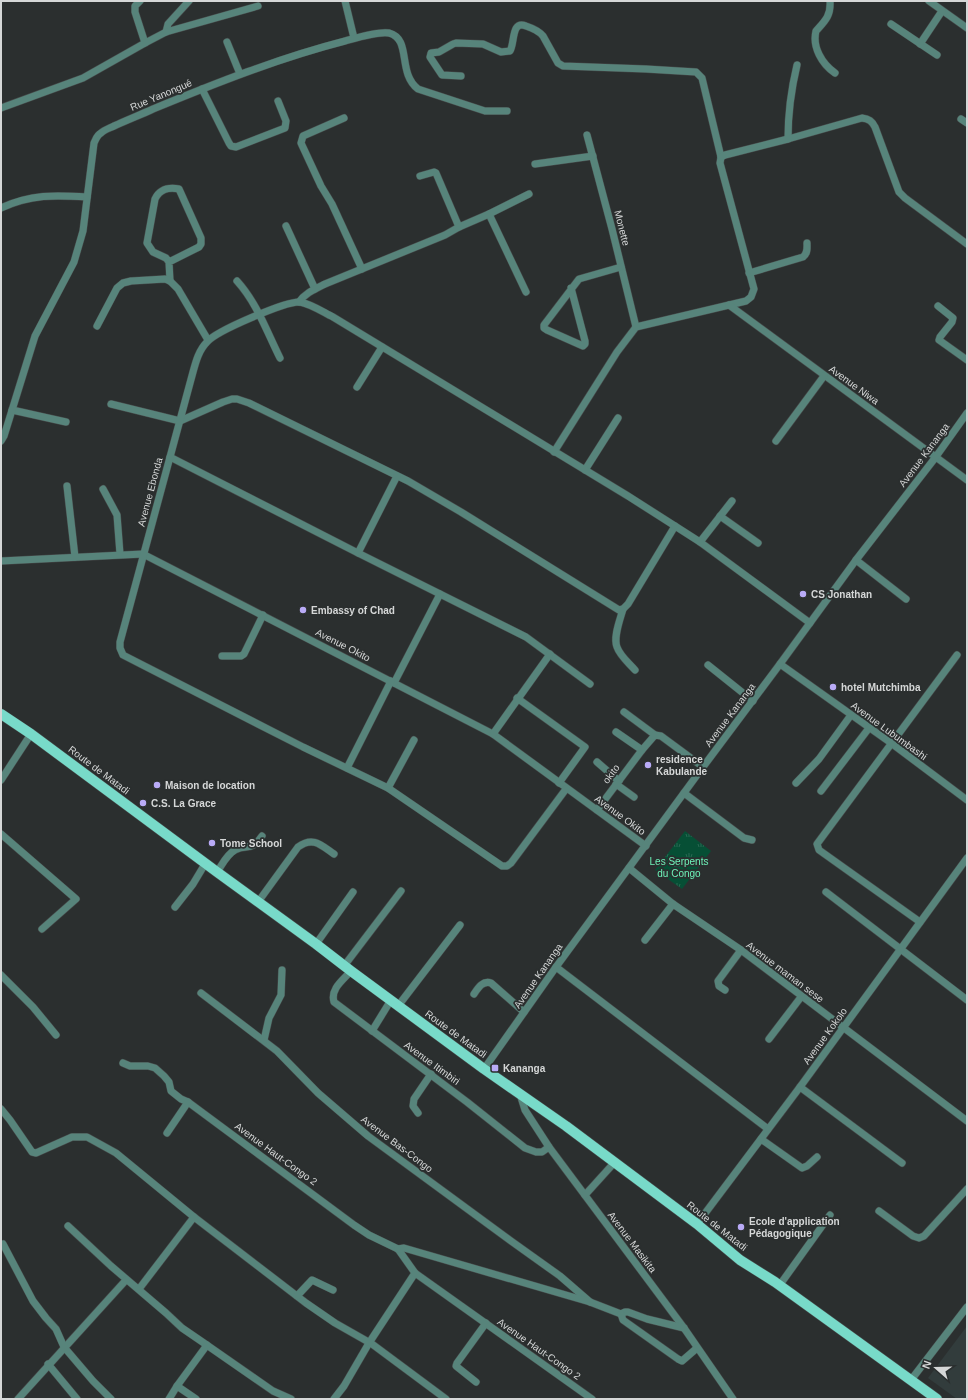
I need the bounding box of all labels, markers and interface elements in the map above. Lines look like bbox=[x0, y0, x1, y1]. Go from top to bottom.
street label: Rue Yanongué bbox=[129, 77, 194, 113]
street label: Monette bbox=[612, 209, 632, 247]
street label: Avenue Niwa bbox=[827, 363, 881, 407]
street label: Avenue Kananga bbox=[897, 421, 952, 489]
street label: Avenue Ebonda bbox=[135, 456, 165, 528]
marker: CS Jonathan bbox=[798, 589, 808, 599]
place label: CS Jonathan bbox=[811, 589, 872, 600]
marker: Embassy of Chad bbox=[298, 605, 308, 615]
place label: Embassy of Chad bbox=[311, 605, 395, 616]
street label: Avenue Okito bbox=[314, 627, 373, 664]
street label: Avenue Kananga bbox=[703, 681, 758, 749]
marker: hotel Mutchimba bbox=[828, 682, 838, 692]
place label: hotel Mutchimba bbox=[841, 682, 921, 693]
street label: Avenue Lubumbashi bbox=[849, 700, 929, 762]
street label: Route de Matadi bbox=[66, 744, 132, 796]
place label: residence Kabulande bbox=[656, 754, 708, 777]
marker: residence Kabulande bbox=[643, 760, 653, 770]
street label: okito bbox=[600, 762, 622, 786]
marker: Maison de location bbox=[152, 780, 162, 790]
place label: Maison de location bbox=[165, 780, 255, 791]
street label: Avenue Okito bbox=[593, 793, 648, 837]
marker: C.S. La Grace bbox=[138, 798, 148, 808]
place label: C.S. La Grace bbox=[151, 798, 216, 809]
marker: Tome School bbox=[207, 838, 217, 848]
place label: Tome School bbox=[220, 838, 282, 849]
park label: Les Serpents du Congo bbox=[650, 856, 708, 879]
street label: Avenue maman sese bbox=[744, 939, 826, 1005]
street label: Avenue Kananga bbox=[512, 941, 565, 1011]
street label: Avenue Kokolo bbox=[801, 1005, 849, 1066]
street label: Route de Matadi bbox=[423, 1008, 489, 1060]
street label: Avenue Itimbiri bbox=[402, 1039, 462, 1087]
marker: Kananga bbox=[490, 1063, 500, 1073]
place label: Kananga bbox=[503, 1063, 546, 1074]
street label: Avenue Bas-Congo bbox=[359, 1114, 435, 1175]
street label: Avenue Haut-Congo 2 bbox=[233, 1121, 320, 1188]
street label: Route de Matadi bbox=[685, 1199, 749, 1253]
street label: Avenue Masikita bbox=[606, 1209, 659, 1275]
place label: Ecole d'application Pédagogique bbox=[749, 1216, 840, 1239]
marker: Ecole d'application Pédagogique bbox=[736, 1222, 746, 1232]
street label: Avenue Haut-Congo 2 bbox=[495, 1316, 583, 1382]
north arrow bbox=[916, 1348, 956, 1388]
text: N bbox=[920, 1359, 934, 1370]

